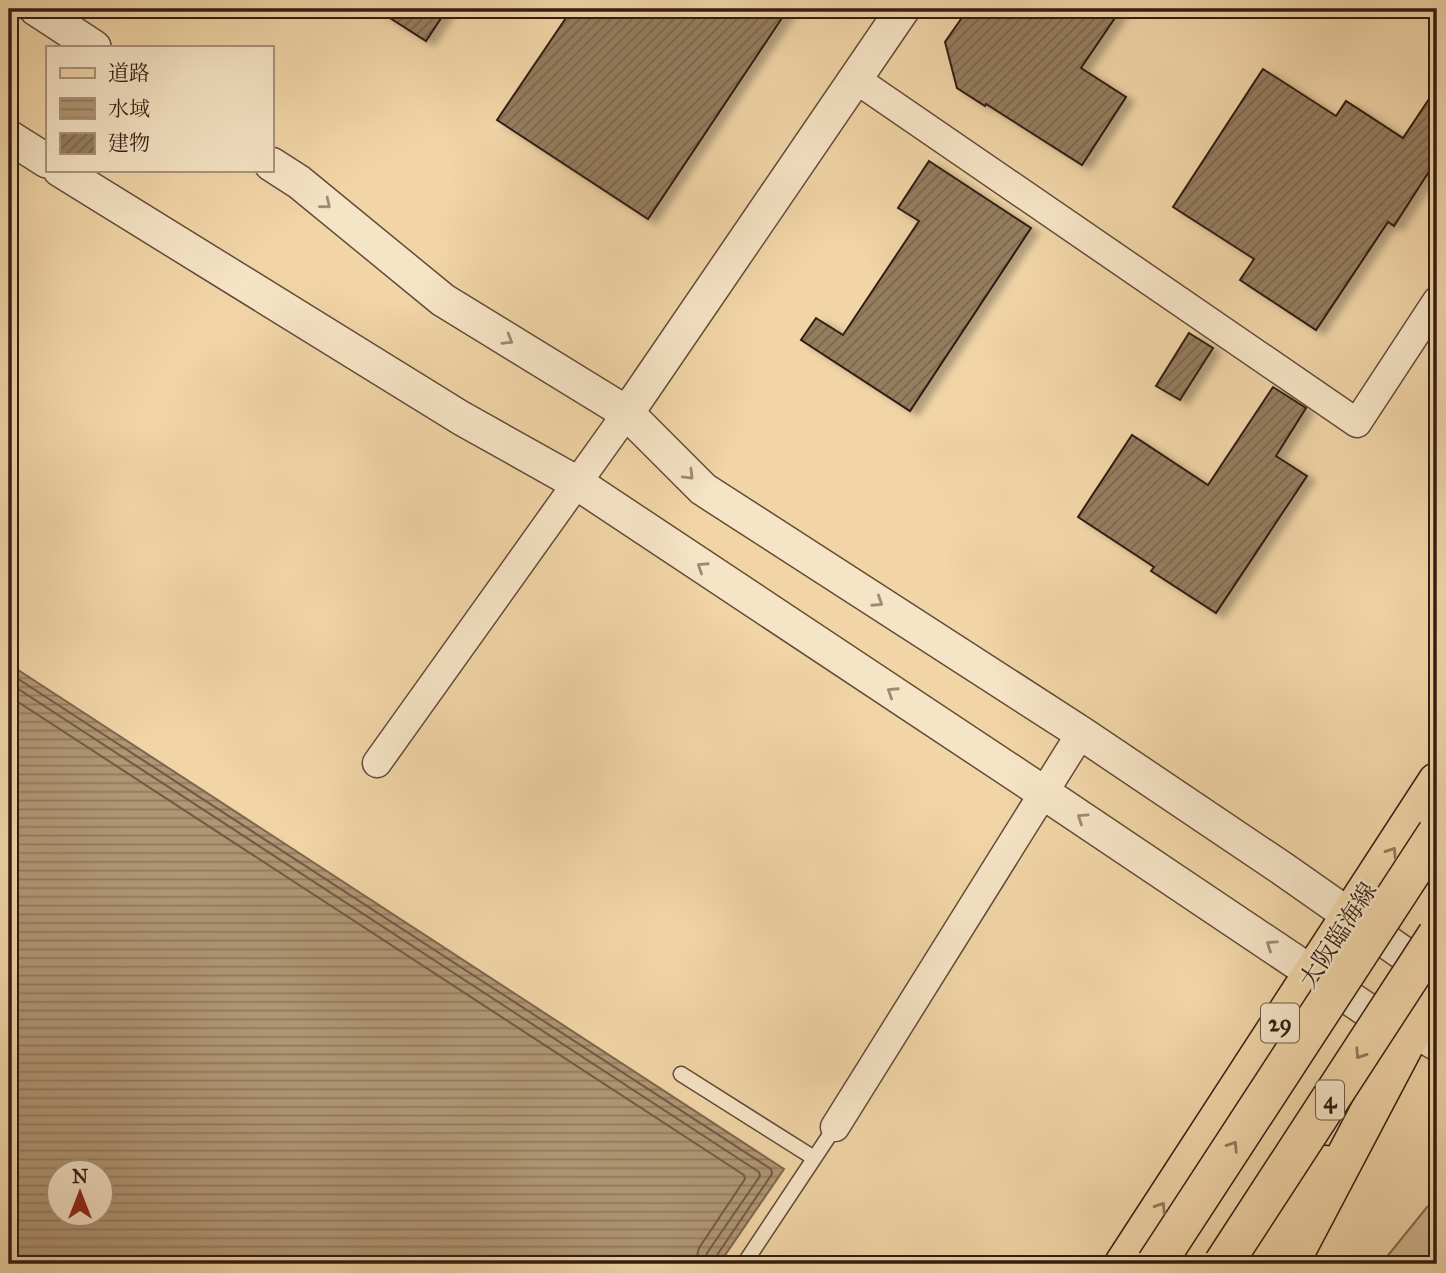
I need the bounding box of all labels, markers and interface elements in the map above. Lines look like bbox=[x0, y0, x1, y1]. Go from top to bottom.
legend bbox=[46, 46, 273, 172]
text: 道路 bbox=[108, 60, 150, 86]
text: 水域 bbox=[108, 96, 150, 122]
text: 建物 bbox=[108, 130, 150, 156]
one-way arrow bbox=[319, 196, 331, 209]
one-way arrow bbox=[500, 332, 513, 345]
one-way arrow bbox=[681, 467, 694, 480]
one-way arrow bbox=[697, 563, 710, 575]
one-way arrow bbox=[870, 593, 883, 606]
one-way arrow bbox=[887, 688, 900, 700]
one-way arrow bbox=[1076, 813, 1089, 826]
one-way arrow bbox=[1384, 847, 1396, 860]
street label: 大阪臨海線 bbox=[1293, 877, 1383, 993]
one-way arrow bbox=[1265, 940, 1278, 953]
road number: 29 bbox=[1261, 1004, 1299, 1042]
one-way arrow bbox=[1355, 1046, 1368, 1059]
road number: 4 bbox=[1316, 1080, 1344, 1120]
one-way arrow bbox=[1225, 1140, 1238, 1153]
north arrow bbox=[46, 1158, 116, 1228]
text: N bbox=[72, 1165, 88, 1188]
one-way arrow bbox=[1153, 1202, 1166, 1215]

